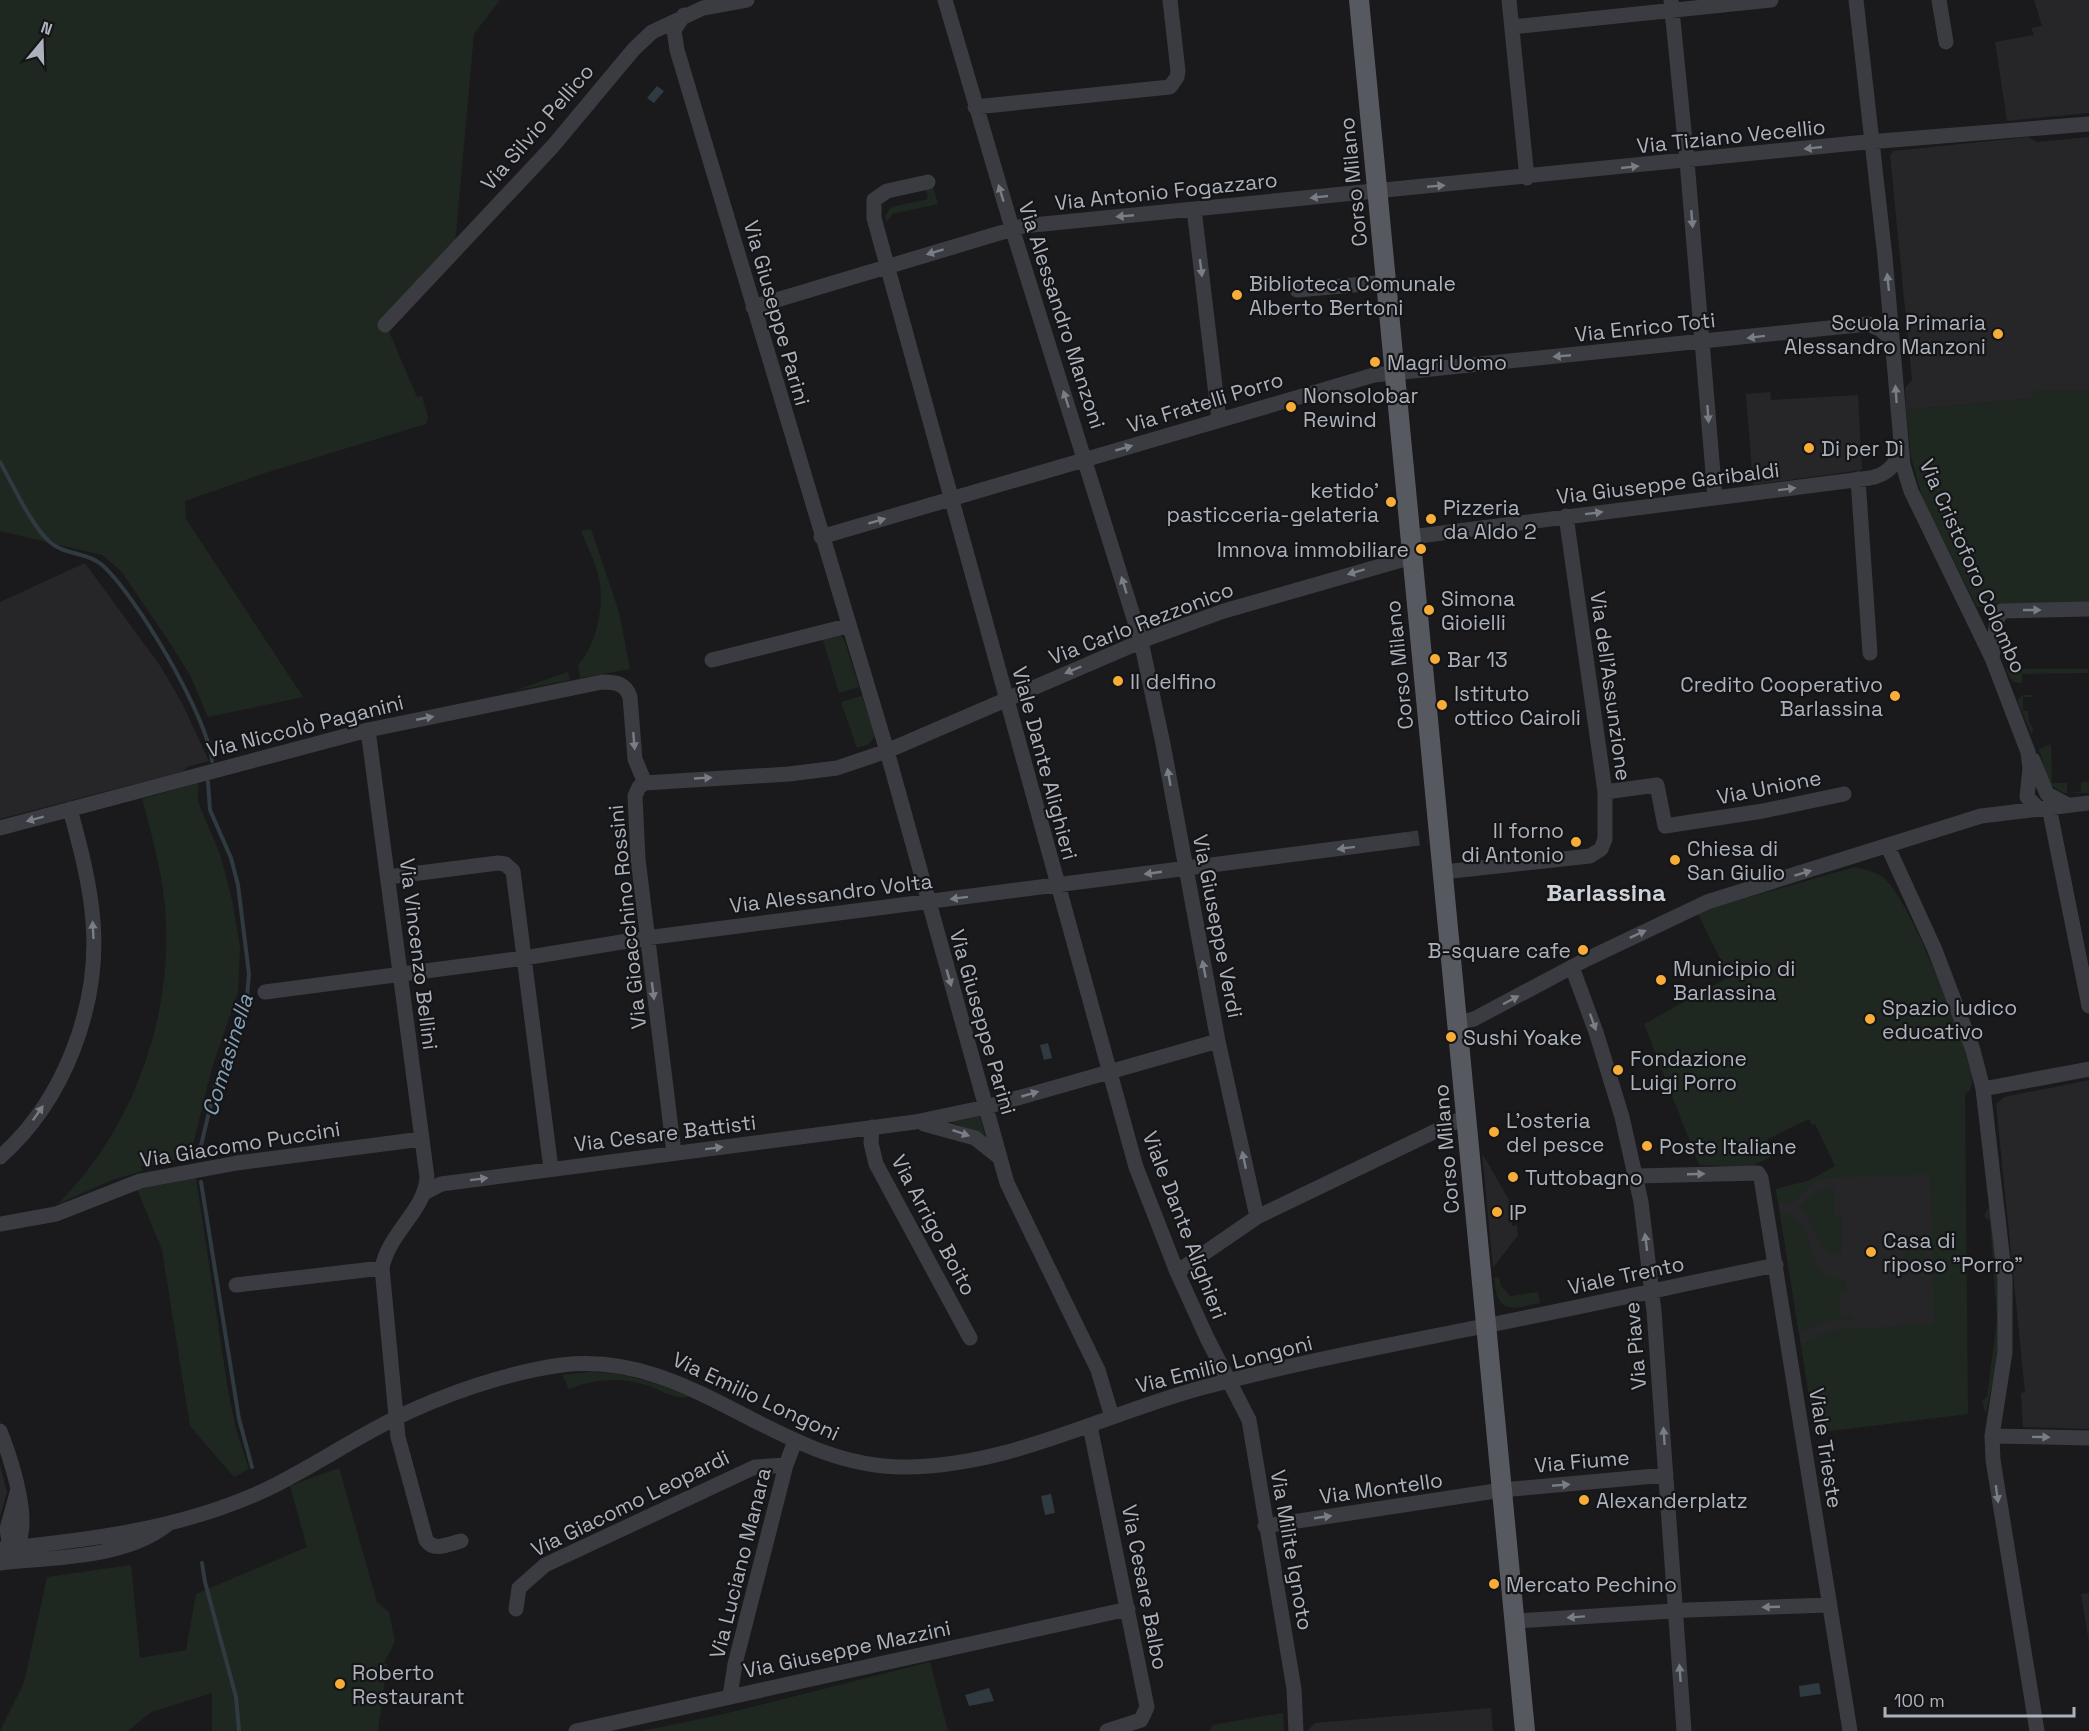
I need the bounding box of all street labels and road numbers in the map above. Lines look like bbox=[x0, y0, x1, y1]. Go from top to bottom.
street label: Via Silvio Pellico bbox=[475, 58, 599, 196]
street label: Via Tiziano Vecellio bbox=[1635, 113, 1827, 159]
street label: Corso Milano bbox=[1333, 116, 1373, 248]
street label: Via Antonio Fogazzaro bbox=[1053, 166, 1279, 216]
street label: Via Alessandro Manzoni bbox=[1013, 198, 1111, 432]
street label: Via Giuseppe Parini bbox=[738, 217, 816, 409]
street label: Via Enrico Toti bbox=[1573, 306, 1717, 348]
street label: Via Fratelli Porro bbox=[1124, 365, 1286, 439]
street label: Via Cristoforo Colombo bbox=[1914, 455, 2032, 677]
street label: Via Giuseppe Garibaldi bbox=[1555, 456, 1781, 510]
street label: Via Carlo Rezzonico bbox=[1045, 575, 1237, 671]
street label: Via dell'Assunzione bbox=[1584, 590, 1638, 782]
street label: Corso Milano bbox=[1379, 599, 1419, 731]
street label: Viale Dante Alighieri bbox=[1006, 663, 1084, 863]
street label: Via Niccolò Paganini bbox=[204, 688, 406, 764]
street label: Via Unione bbox=[1714, 764, 1824, 810]
street label: Via Gioacchino Rossini bbox=[602, 804, 652, 1030]
street label: Via Giuseppe Verdi bbox=[1187, 832, 1249, 1020]
street label: Via Vincenzo Bellini bbox=[394, 857, 444, 1051]
street label: Via Alessandro Volta bbox=[728, 867, 934, 919]
street label: Via Giuseppe Parini bbox=[944, 926, 1022, 1118]
street label: Corso Milano bbox=[1427, 1083, 1465, 1215]
street label: Via Cesare Battisti bbox=[572, 1108, 758, 1158]
street label: Via Giacomo Puccini bbox=[138, 1115, 342, 1173]
street label: Viale Dante Alighieri bbox=[1137, 1127, 1233, 1323]
street label: Via Arrigo Boito bbox=[886, 1150, 982, 1300]
street label: Viale Trento bbox=[1565, 1250, 1687, 1300]
street label: Via Piave bbox=[1618, 1301, 1652, 1391]
street label: Via Emilio Longoni bbox=[1133, 1329, 1315, 1399]
street label: Via Emilio Longoni bbox=[668, 1346, 844, 1446]
street label: Viale Trieste bbox=[1803, 1386, 1849, 1510]
street label: Via Giacomo Leopardi bbox=[527, 1443, 733, 1563]
street label: Via Fiume bbox=[1533, 1443, 1631, 1479]
street label: Via Luciano Manara bbox=[703, 1465, 777, 1661]
street label: Via Montello bbox=[1318, 1466, 1444, 1510]
street label: Via Milite Ignoto bbox=[1265, 1468, 1319, 1632]
street label: Via Cesare Balbo bbox=[1116, 1502, 1174, 1672]
street label: Via Giuseppe Mazzini bbox=[741, 1614, 953, 1684]

